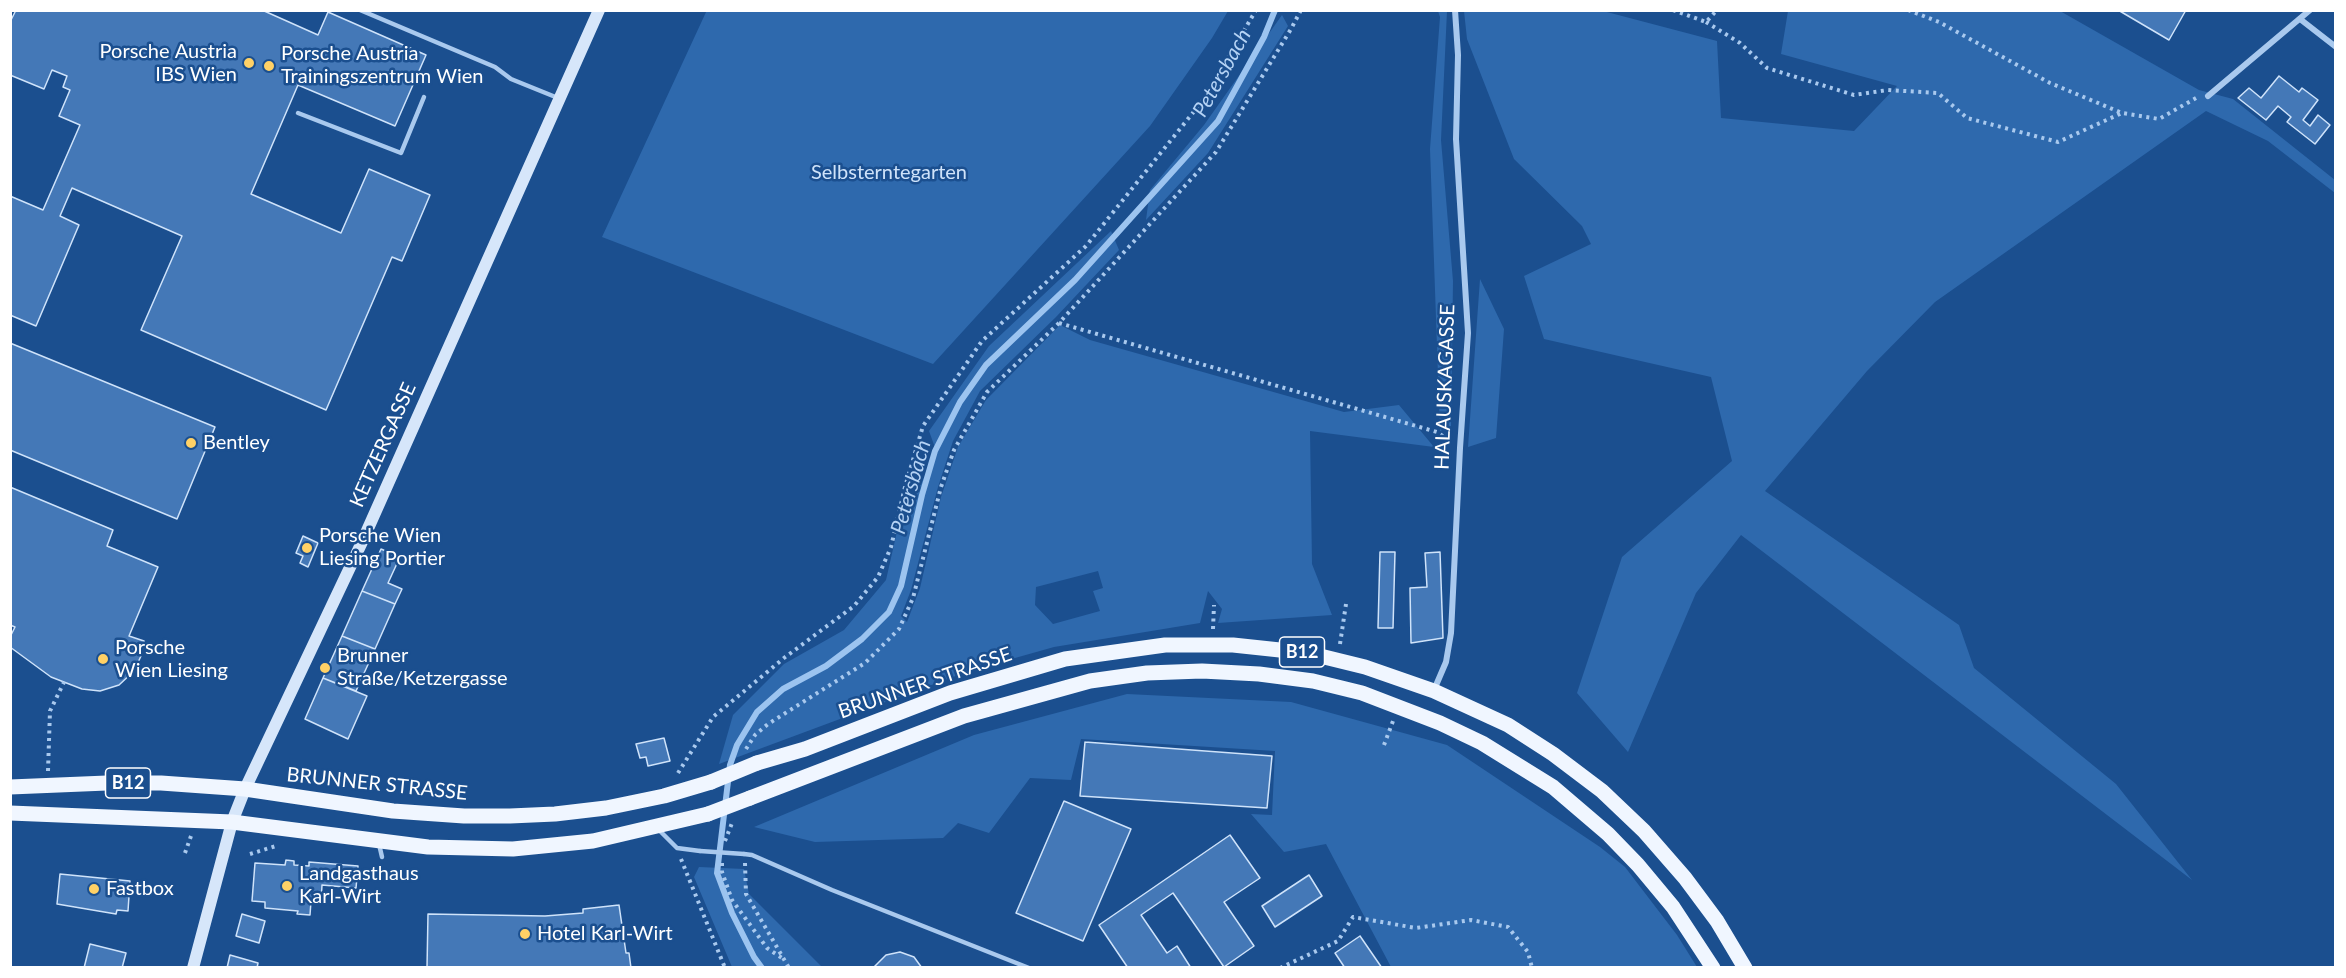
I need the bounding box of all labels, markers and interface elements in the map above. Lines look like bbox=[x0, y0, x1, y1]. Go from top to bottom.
water label: Petersbach bbox=[1188, 25, 1256, 121]
place label: Porsche Austria IBS Wien bbox=[100, 40, 237, 87]
place label: Porsche Austria Trainingszentrum Wien bbox=[281, 42, 483, 89]
marker: Porsche Austria IBS Wien bbox=[242, 56, 256, 70]
marker: Porsche Austria Trainingszentrum Wien bbox=[262, 59, 276, 73]
park label: Selbsterntegarten bbox=[811, 161, 967, 185]
street label: HALAUSKAGASSE bbox=[1430, 304, 1460, 470]
street label: KETZERGASSE bbox=[345, 379, 421, 511]
place label: Bentley bbox=[203, 431, 270, 455]
marker: Bentley bbox=[184, 436, 198, 450]
water label: Petersbach bbox=[886, 437, 936, 537]
place label: Porsche Wien Liesing Portier bbox=[319, 524, 445, 571]
marker: Porsche Wien Liesing Portier bbox=[300, 541, 314, 555]
place label: Porsche Wien Liesing bbox=[115, 636, 228, 683]
road number: B12 bbox=[1280, 637, 1324, 667]
street label: BRUNNER STRASSE bbox=[835, 642, 1015, 724]
place label: Brunner Straße/Ketzergasse bbox=[337, 644, 508, 691]
marker: Porsche Wien Liesing bbox=[96, 652, 110, 666]
marker: Brunner Straße/Ketzergasse bbox=[318, 661, 332, 675]
street label: BRUNNER STRASSE bbox=[285, 763, 469, 805]
road number: B12 bbox=[106, 768, 150, 798]
place label: Landgasthaus Karl-Wirt bbox=[299, 862, 419, 909]
place label: Fastbox bbox=[106, 877, 174, 901]
marker: Landgasthaus Karl-Wirt bbox=[280, 879, 294, 893]
marker: Fastbox bbox=[87, 882, 101, 896]
place label: Hotel Karl-Wirt bbox=[537, 922, 673, 946]
marker: Hotel Karl-Wirt bbox=[518, 927, 532, 941]

